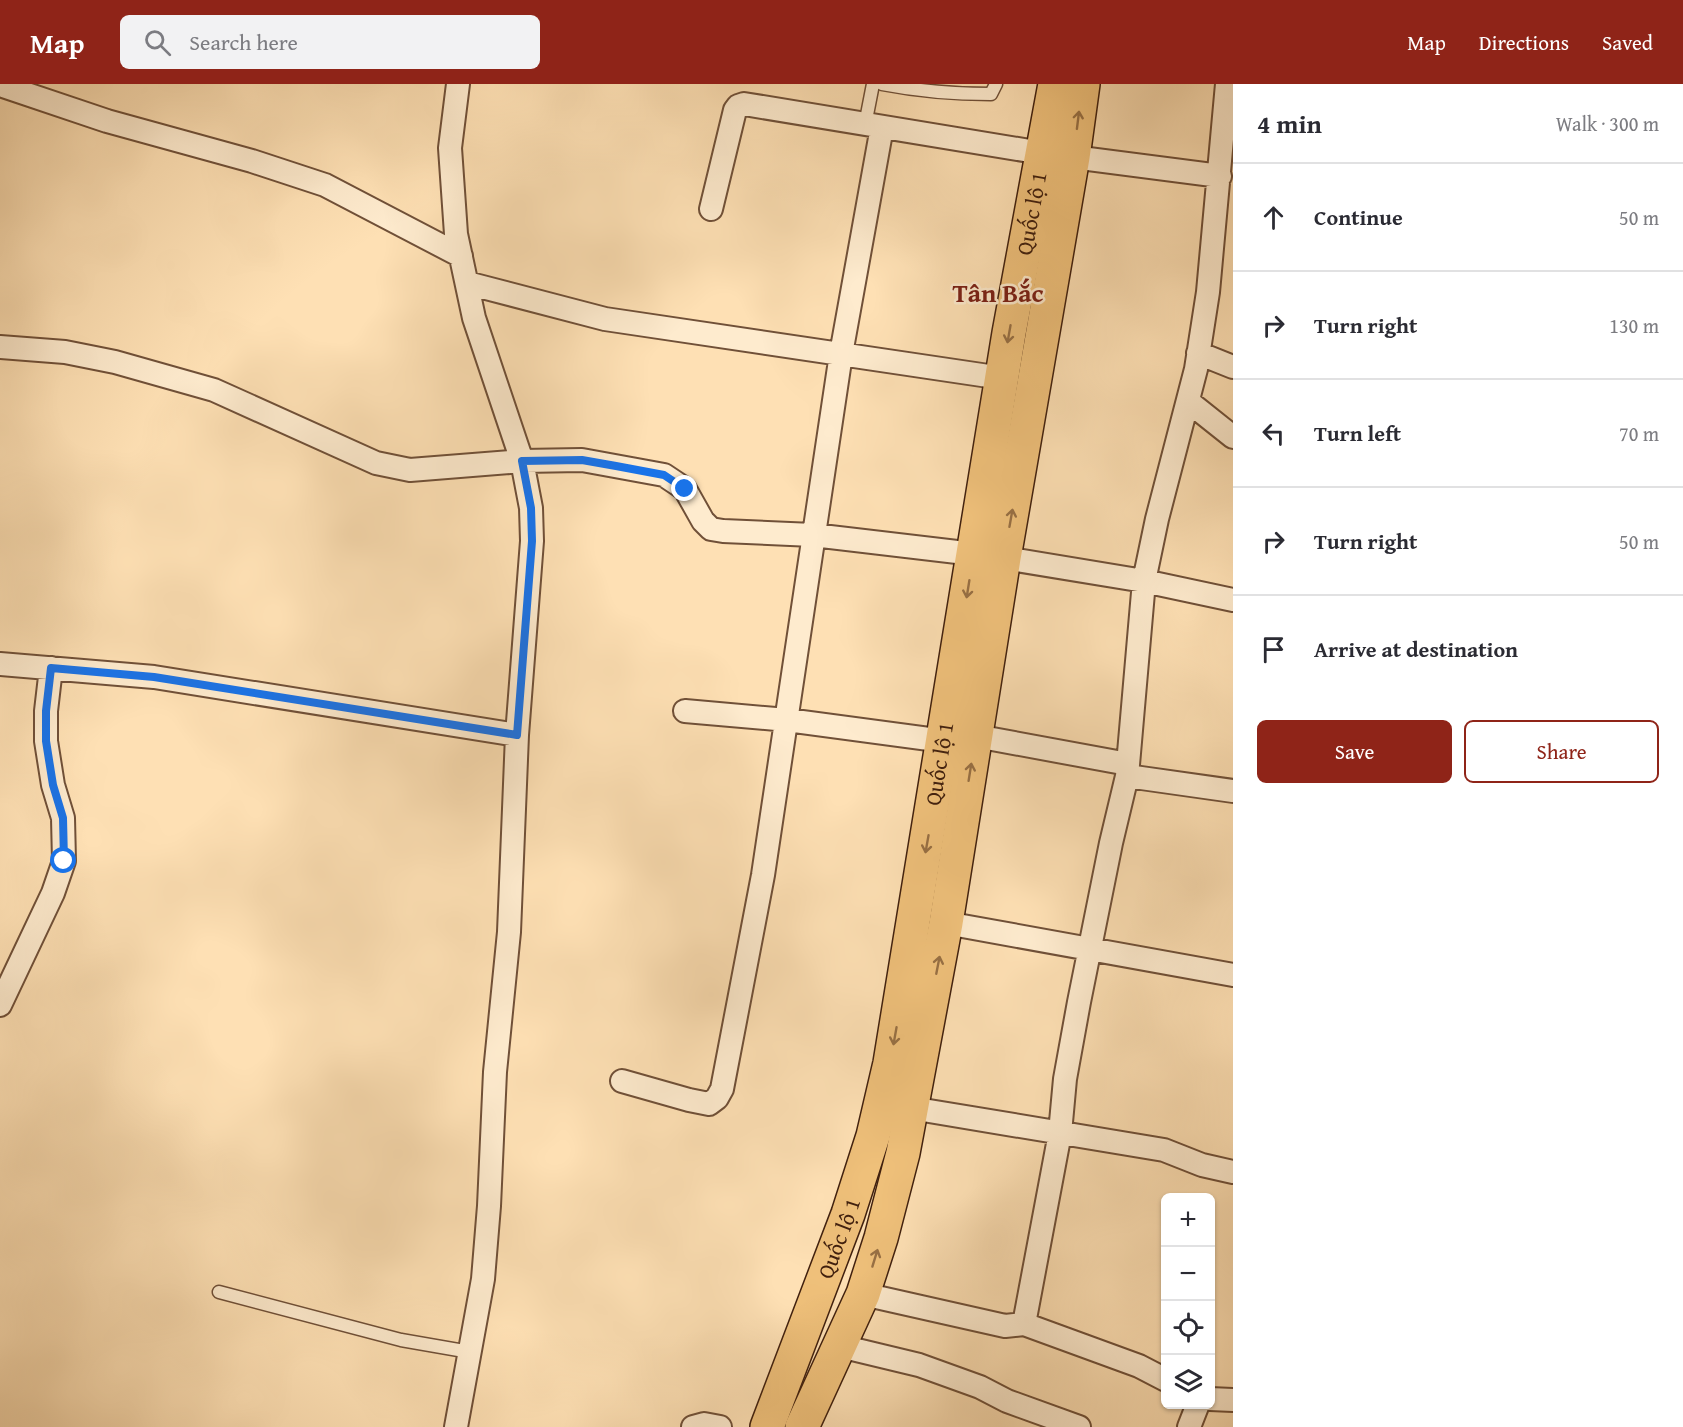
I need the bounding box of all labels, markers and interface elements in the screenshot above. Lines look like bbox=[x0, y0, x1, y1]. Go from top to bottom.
search box bbox=[120, 15, 540, 69]
text: Map bbox=[30, 22, 84, 63]
icon: search bbox=[141, 26, 174, 59]
text: Search here bbox=[189, 26, 298, 58]
text: Map bbox=[1407, 27, 1446, 58]
text: Directions bbox=[1479, 27, 1569, 58]
text: Saved bbox=[1602, 27, 1653, 58]
text: 4 min bbox=[1257, 104, 1322, 143]
text: Walk · 300 m bbox=[1556, 109, 1659, 138]
one-way arrow bbox=[1073, 111, 1084, 131]
street label: Quốc lộ 1 bbox=[1008, 169, 1054, 258]
icon: ahead bbox=[1257, 201, 1290, 234]
text: Continue bbox=[1314, 201, 1403, 233]
text: 50 m bbox=[1619, 203, 1659, 232]
district label: Tân Bắc bbox=[952, 273, 1044, 312]
icon: right bbox=[1257, 309, 1290, 342]
text: Turn right bbox=[1314, 309, 1417, 341]
text: 130 m bbox=[1609, 311, 1659, 340]
one-way arrow bbox=[1003, 324, 1014, 344]
icon: left bbox=[1257, 417, 1290, 450]
text: Turn left bbox=[1314, 417, 1401, 449]
text: 70 m bbox=[1619, 419, 1659, 448]
route end bbox=[671, 475, 697, 501]
one-way arrow bbox=[1006, 508, 1017, 528]
icon: right bbox=[1257, 525, 1290, 558]
text: Turn right bbox=[1314, 525, 1417, 557]
text: 50 m bbox=[1619, 527, 1659, 556]
one-way arrow bbox=[963, 579, 974, 598]
icon: arrive bbox=[1257, 633, 1290, 666]
text: Arrive at destination bbox=[1314, 633, 1518, 665]
street label: Quốc lộ 1 bbox=[916, 720, 961, 808]
button: Save bbox=[1257, 720, 1452, 783]
button: Share bbox=[1464, 720, 1659, 783]
one-way arrow bbox=[965, 763, 976, 783]
one-way arrow bbox=[922, 833, 933, 853]
route start bbox=[50, 847, 76, 873]
one-way arrow bbox=[933, 955, 944, 975]
one-way arrow bbox=[889, 1026, 900, 1045]
map controls bbox=[1161, 1193, 1215, 1409]
button: + bbox=[1161, 1193, 1215, 1247]
street label: Quốc lộ 1 bbox=[809, 1194, 868, 1283]
button: − bbox=[1161, 1247, 1215, 1301]
one-way arrow bbox=[870, 1249, 881, 1268]
button: locate bbox=[1161, 1301, 1215, 1355]
button: layers bbox=[1161, 1355, 1215, 1409]

